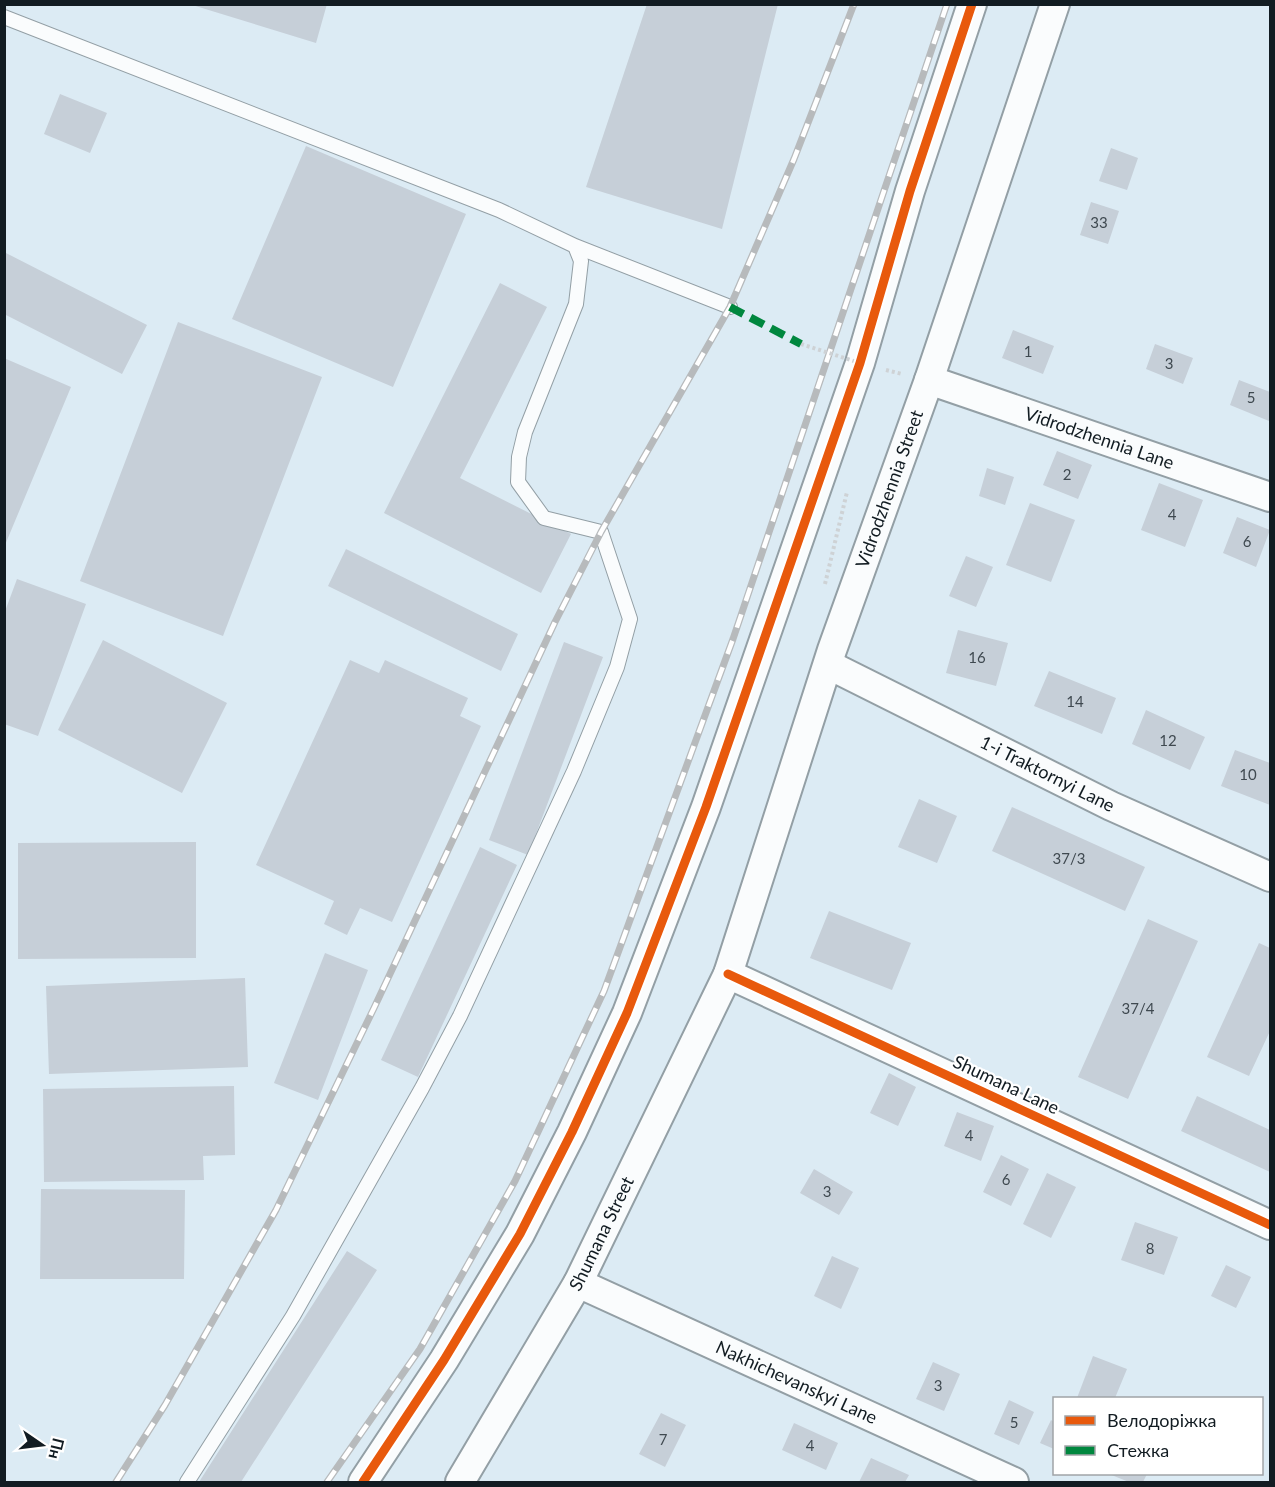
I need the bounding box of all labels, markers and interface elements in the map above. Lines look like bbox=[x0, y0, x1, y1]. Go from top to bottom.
house number: 33 bbox=[1090, 213, 1108, 231]
house number: 1 bbox=[1024, 342, 1032, 360]
house number: 3 bbox=[1165, 354, 1173, 372]
house number: 5 bbox=[1247, 388, 1255, 406]
street label: Vidrodzhennia Lane bbox=[1022, 402, 1177, 473]
street label: Vidrodzhennia Street bbox=[850, 406, 927, 571]
house number: 2 bbox=[1063, 465, 1071, 483]
house number: 4 bbox=[1168, 505, 1177, 523]
house number: 6 bbox=[1243, 532, 1252, 550]
house number: 16 bbox=[968, 648, 986, 666]
house number: 14 bbox=[1066, 692, 1084, 710]
street label: 1-i Traktornyi Lane bbox=[977, 730, 1119, 816]
house number: 12 bbox=[1159, 731, 1177, 749]
house number: 10 bbox=[1239, 765, 1257, 783]
house number: 37/3 bbox=[1053, 849, 1085, 867]
house number: 37/4 bbox=[1122, 999, 1155, 1017]
street label: Shumana Lane bbox=[950, 1050, 1063, 1118]
house number: 4 bbox=[965, 1126, 974, 1144]
house number: 6 bbox=[1002, 1170, 1011, 1188]
street label: Shumana Street bbox=[564, 1172, 638, 1295]
house number: 3 bbox=[823, 1182, 831, 1200]
house number: 8 bbox=[1146, 1239, 1154, 1257]
street label: Nakhichevanskyi Lane bbox=[713, 1335, 881, 1428]
house number: 3 bbox=[934, 1376, 942, 1394]
legend bbox=[1053, 1397, 1263, 1475]
text: Велодоріжка bbox=[1107, 1409, 1216, 1431]
house number: 5 bbox=[1010, 1413, 1018, 1431]
north arrow bbox=[12, 1415, 72, 1475]
house number: 7 bbox=[659, 1430, 668, 1448]
text: Пн bbox=[45, 1436, 69, 1461]
house number: 4 bbox=[806, 1436, 815, 1454]
text: Стежка bbox=[1107, 1439, 1169, 1461]

